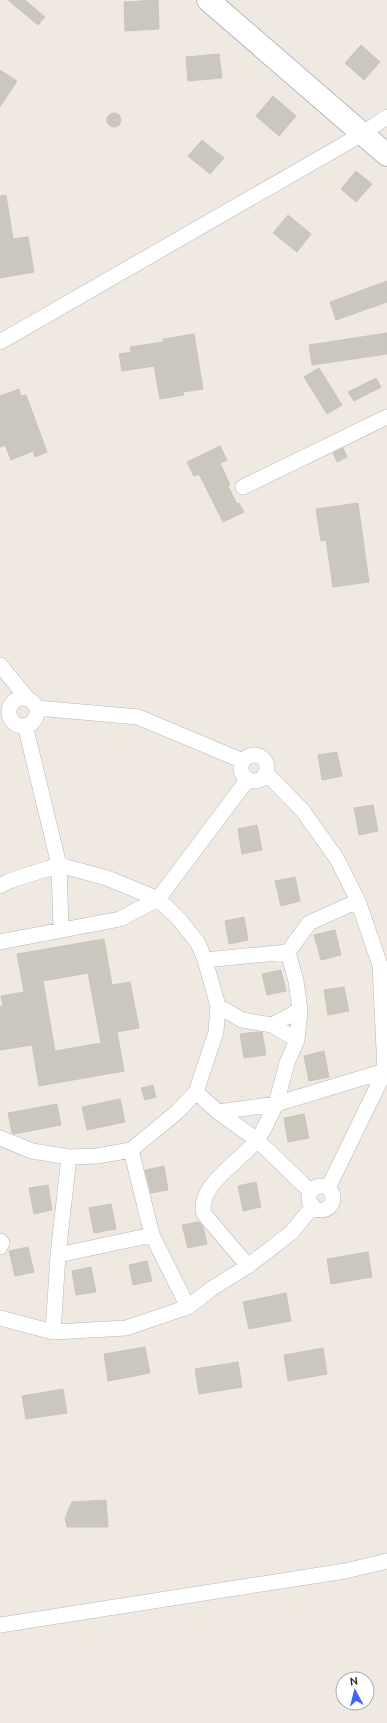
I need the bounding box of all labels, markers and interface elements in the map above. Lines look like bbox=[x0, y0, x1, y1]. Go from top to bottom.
north arrow bbox=[335, 1671, 375, 1711]
text: N bbox=[349, 1675, 359, 1688]

